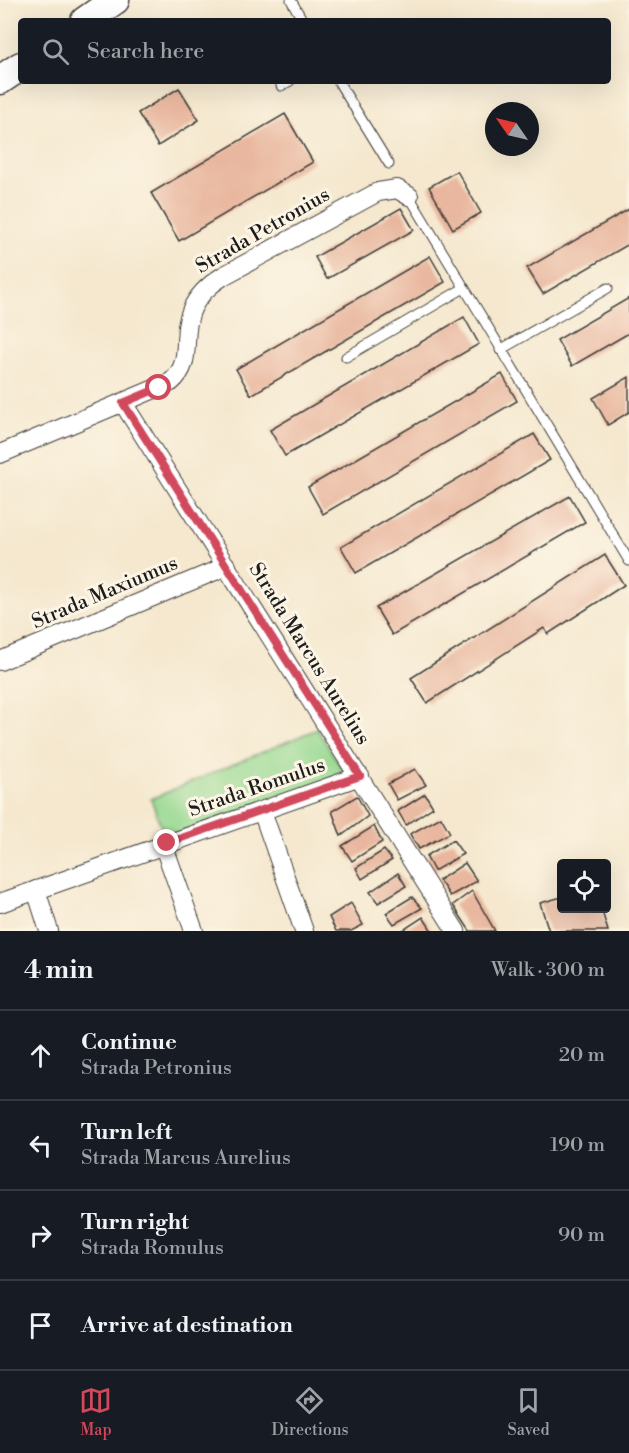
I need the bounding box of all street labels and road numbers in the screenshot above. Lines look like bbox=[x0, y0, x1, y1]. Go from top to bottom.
street label: Strada Petronius bbox=[191, 182, 335, 280]
street label: Strada Maxiumus bbox=[28, 551, 182, 635]
street label: Strada Marcus Aurelius bbox=[243, 558, 375, 750]
street label: Strada Romulus bbox=[185, 753, 329, 823]

